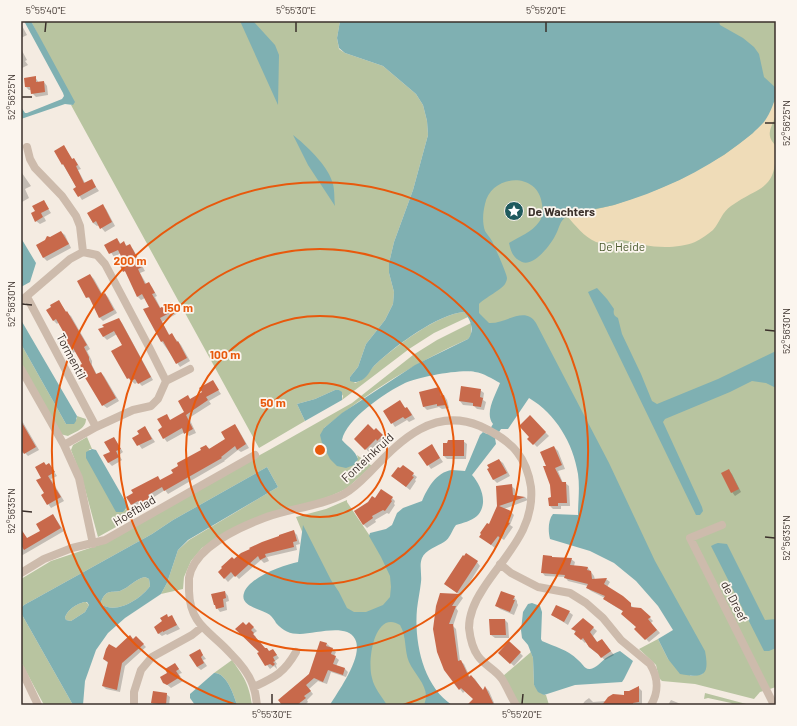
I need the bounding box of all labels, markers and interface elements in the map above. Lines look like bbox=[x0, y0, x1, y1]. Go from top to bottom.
text: 5°55'40"E bbox=[26, 4, 66, 16]
text: 5°55'30"E bbox=[276, 4, 316, 16]
text: 5°55'20"E bbox=[526, 4, 566, 16]
text: 52°56'25"N bbox=[5, 74, 17, 120]
text: 52°56'25"N bbox=[780, 100, 792, 146]
place icon: De Wachters bbox=[503, 200, 525, 222]
place label: De Wachters bbox=[528, 204, 595, 218]
park label: De Heide bbox=[599, 239, 645, 253]
text: 200 m bbox=[114, 253, 146, 267]
text: 52°56'30"N bbox=[5, 281, 17, 327]
text: 150 m bbox=[163, 300, 193, 314]
text: 52°56'30"N bbox=[780, 308, 792, 354]
street label: Tormentil bbox=[54, 331, 90, 381]
text: 100 m bbox=[210, 347, 240, 361]
text: 50 m bbox=[260, 395, 286, 409]
street label: Fonteinkruid bbox=[338, 429, 396, 485]
centre of rings bbox=[313, 443, 327, 457]
text: 52°56'35"N bbox=[5, 488, 17, 534]
street label: Hoefblad bbox=[110, 492, 158, 528]
text: 52°56'35"N bbox=[780, 515, 792, 561]
street label: de Dreef bbox=[719, 578, 751, 624]
text: 5°55'30"E bbox=[252, 708, 292, 720]
text: 5°55'20"E bbox=[502, 708, 542, 720]

